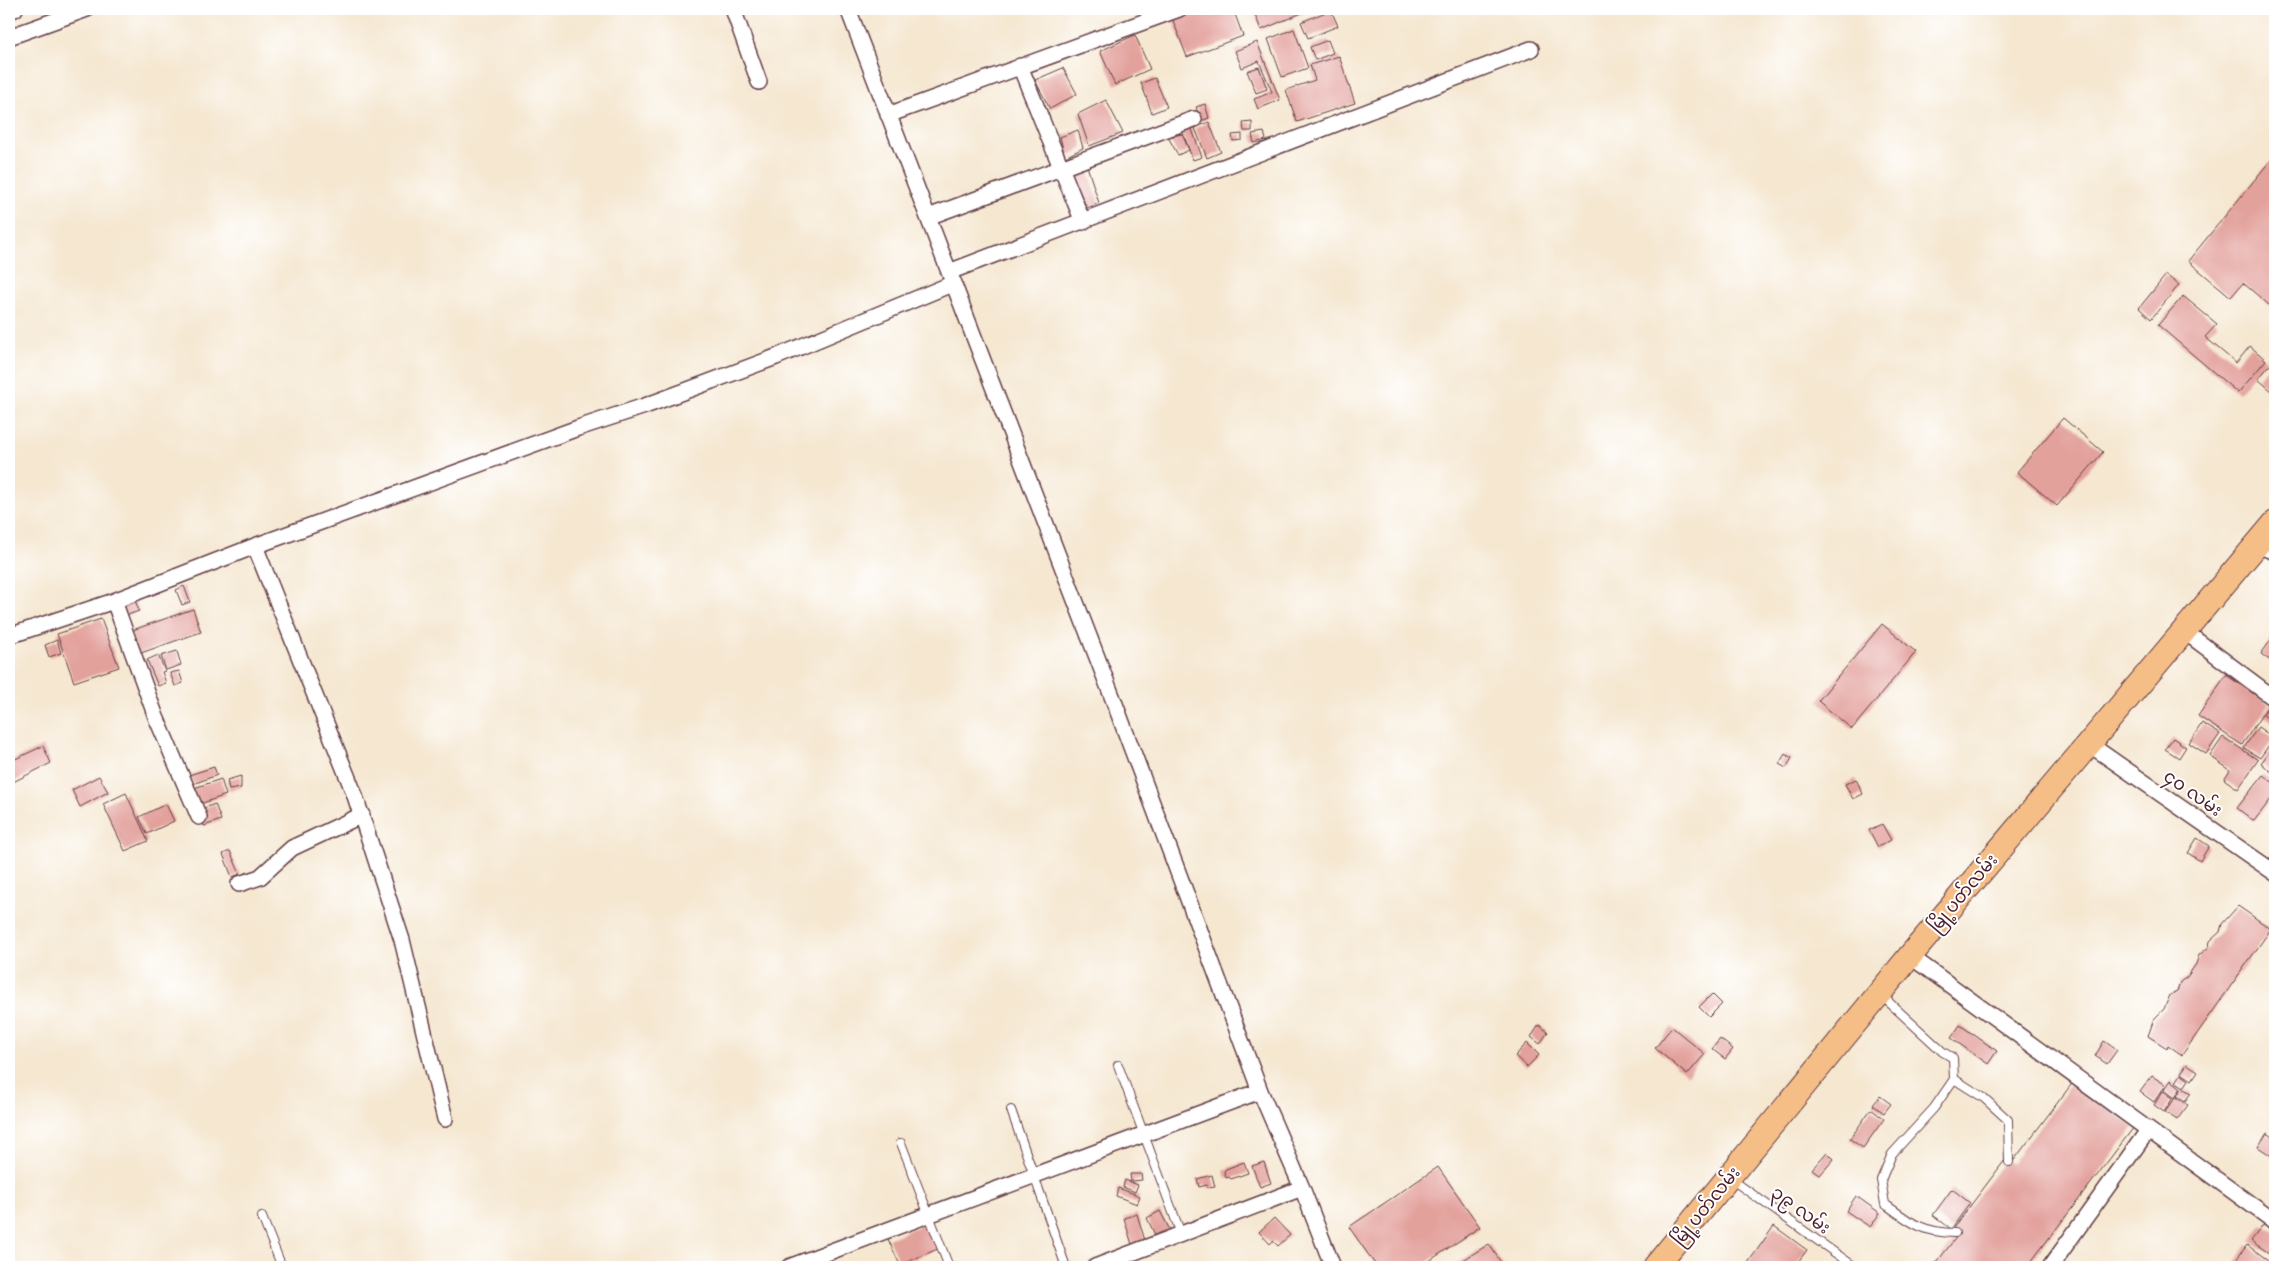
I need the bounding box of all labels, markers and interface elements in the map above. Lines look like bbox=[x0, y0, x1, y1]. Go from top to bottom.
street label: ၄၀ လမ်း bbox=[2157, 763, 2228, 824]
street label: မြို့ပတ်လမ်း bbox=[1921, 847, 2005, 939]
street label: မြို့ပတ်လမ်း bbox=[1665, 1160, 1748, 1253]
street label: ၃၉ လမ်း bbox=[1765, 1180, 1836, 1242]

